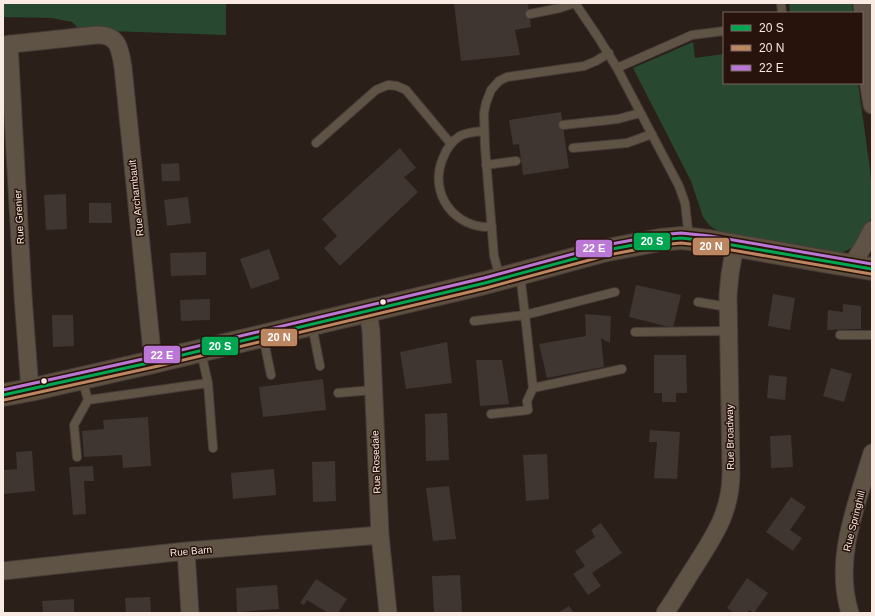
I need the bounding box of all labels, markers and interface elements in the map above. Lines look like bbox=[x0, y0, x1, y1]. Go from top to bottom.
legend bbox=[723, 12, 863, 84]
text: 20 S bbox=[759, 21, 784, 35]
text: 20 N bbox=[759, 41, 784, 55]
text: 22 E bbox=[759, 61, 784, 75]
street label: Rue Archambault bbox=[126, 159, 145, 237]
street label: Rue Grenier bbox=[12, 189, 26, 244]
line badge: 20 S bbox=[633, 232, 671, 251]
text: 20 S bbox=[641, 235, 663, 247]
line badge: 20 N bbox=[692, 237, 730, 256]
line badge: 22 E bbox=[575, 239, 613, 258]
text: 20 N bbox=[699, 240, 723, 252]
text: 22 E bbox=[583, 242, 605, 254]
unlabelled marker bbox=[378, 297, 388, 307]
line badge: 20 N bbox=[260, 328, 298, 347]
text: 20 N bbox=[267, 331, 291, 343]
line badge: 20 S bbox=[201, 336, 239, 356]
text: 20 S bbox=[209, 340, 231, 352]
line badge: 22 E bbox=[143, 345, 181, 364]
text: 22 E bbox=[151, 349, 173, 361]
unlabelled marker bbox=[39, 376, 49, 386]
street label: Rue Broadway bbox=[724, 404, 736, 470]
street label: Rue Rosedale bbox=[369, 430, 383, 494]
street label: Rue Springhill bbox=[841, 489, 867, 553]
street label: Rue Barn bbox=[169, 544, 213, 558]

